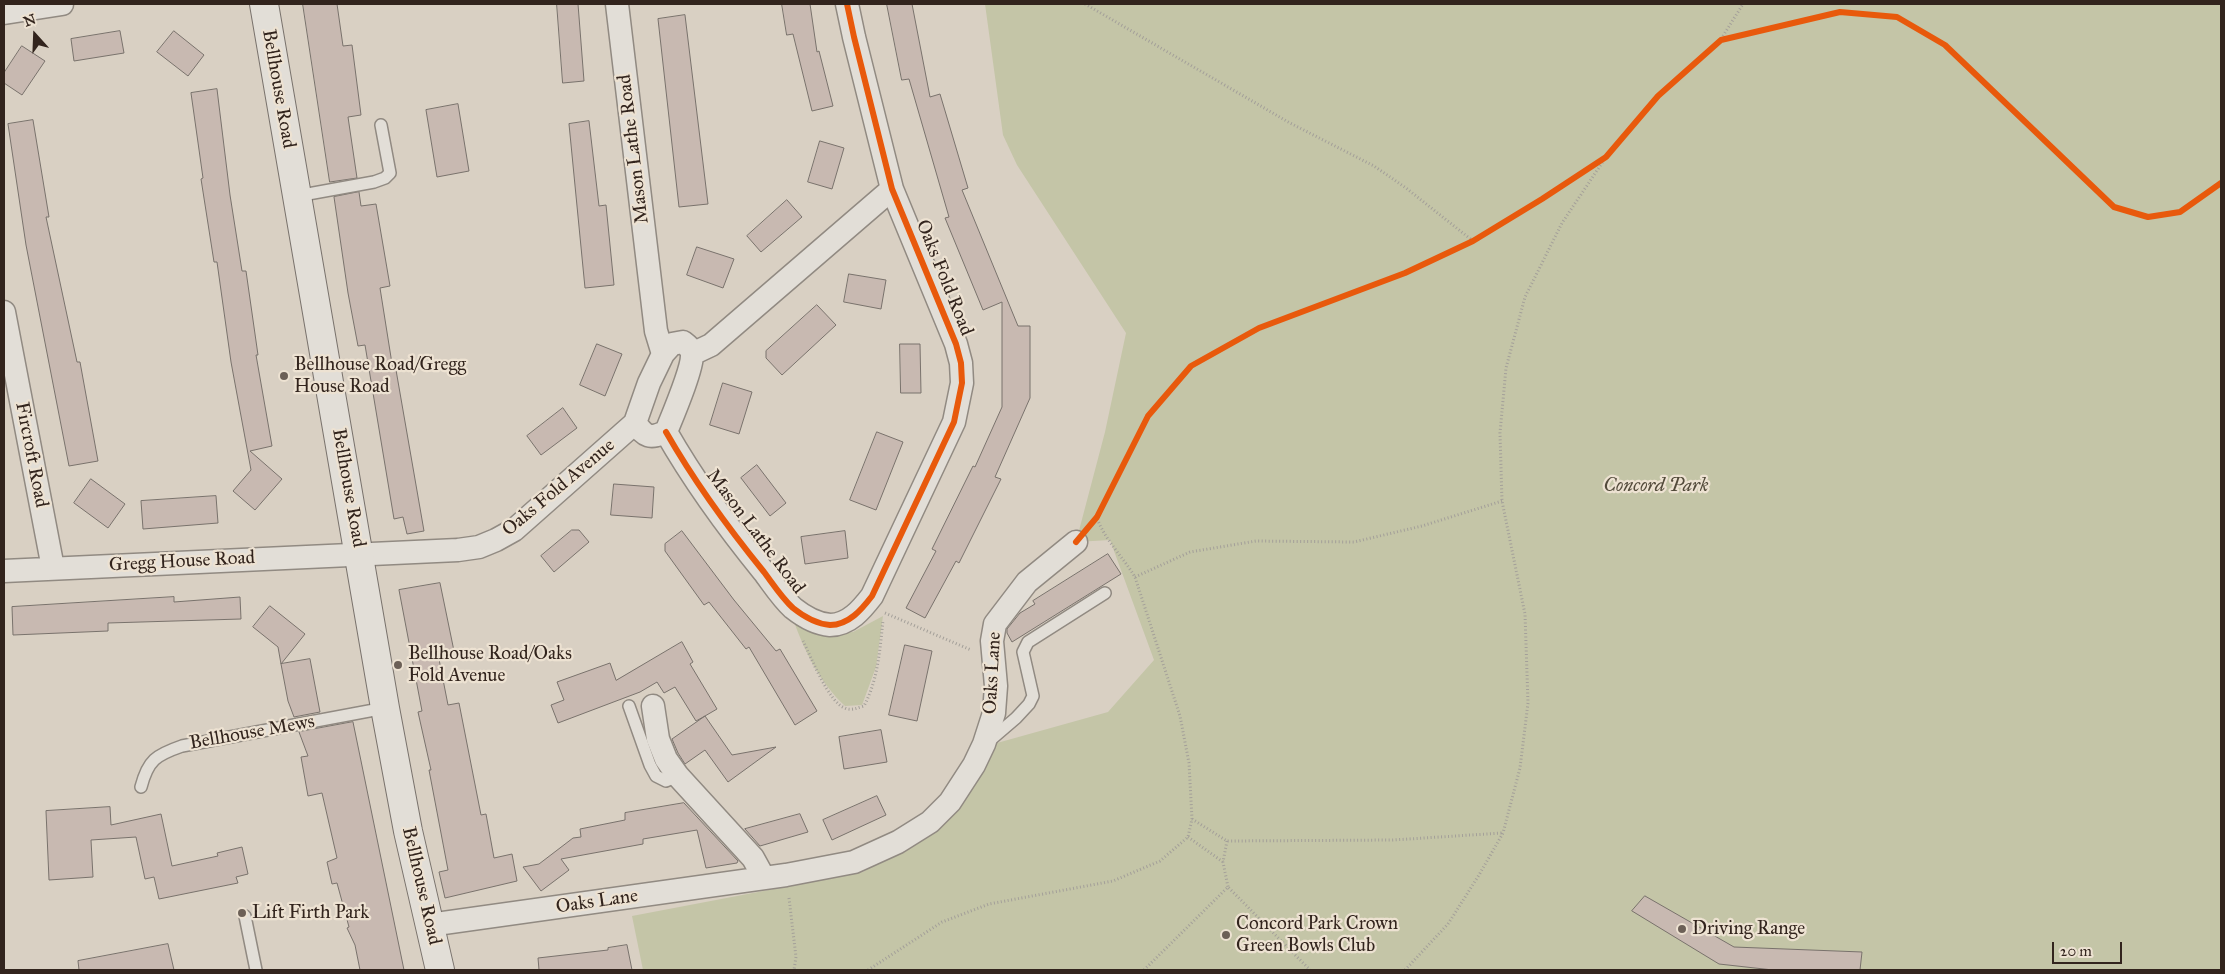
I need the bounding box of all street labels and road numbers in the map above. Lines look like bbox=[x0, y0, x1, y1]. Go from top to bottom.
street label: Bellhouse Road bbox=[256, 28, 300, 150]
street label: Mason Lathe Road bbox=[614, 73, 654, 225]
street label: Oaks Fold Road bbox=[910, 217, 978, 339]
street label: Fircroft Road bbox=[10, 400, 52, 510]
street label: Bellhouse Road bbox=[326, 427, 370, 549]
street label: Oaks Fold Avenue bbox=[498, 434, 620, 542]
street label: Mason Lathe Road bbox=[701, 465, 809, 599]
street label: Gregg House Road bbox=[108, 547, 256, 577]
street label: Oaks Lane bbox=[979, 631, 1007, 715]
street label: Bellhouse Mews bbox=[188, 711, 316, 755]
street label: Bellhouse Road bbox=[396, 825, 446, 947]
street label: Oaks Lane bbox=[555, 885, 639, 919]

